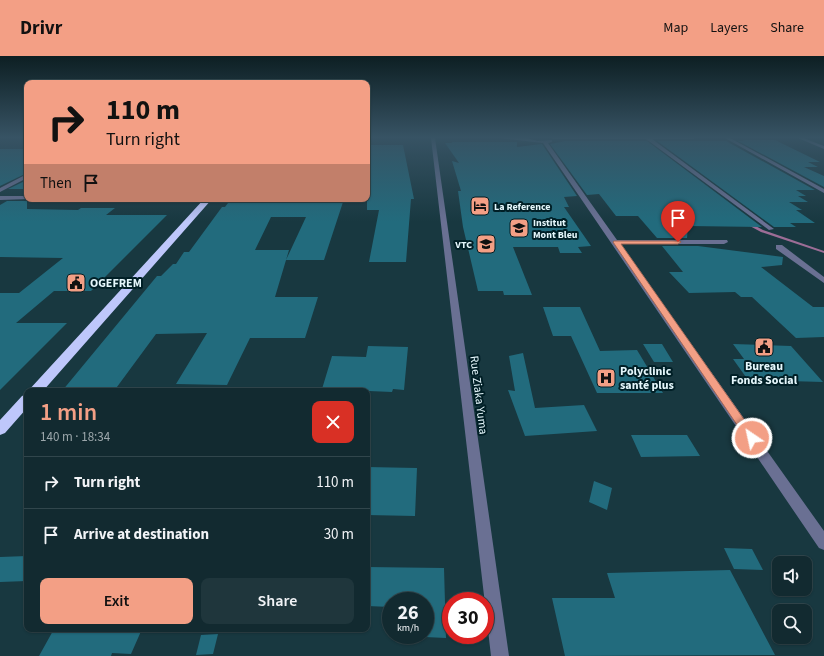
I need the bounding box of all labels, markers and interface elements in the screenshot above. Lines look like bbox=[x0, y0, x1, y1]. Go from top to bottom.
text: Drivr bbox=[20, 15, 62, 42]
text: Map bbox=[663, 18, 688, 38]
text: Layers bbox=[710, 18, 748, 38]
text: Share bbox=[770, 18, 804, 38]
text: 110 m bbox=[106, 90, 180, 130]
icon: right bbox=[40, 96, 92, 148]
text: Turn right bbox=[106, 127, 180, 152]
icon: arrive bbox=[80, 172, 102, 194]
text: Then bbox=[40, 173, 72, 194]
hotel icon: La Reference bbox=[469, 195, 491, 217]
place label: La Reference bbox=[494, 200, 550, 214]
pin bbox=[661, 201, 695, 242]
icon: arrive bbox=[667, 207, 689, 229]
place label: Institut Mont Bleu bbox=[533, 216, 578, 242]
school or university icon: Institut Mont Bleu bbox=[508, 217, 530, 239]
school or university icon: VTC bbox=[475, 233, 497, 255]
place label: VTC bbox=[454, 238, 472, 252]
public building icon: OGEFREM bbox=[65, 272, 87, 294]
place label: OGEFREM bbox=[90, 275, 142, 292]
public building icon: Bureau Fonds Social bbox=[753, 336, 775, 358]
street label: Rue Ziaka Yuma bbox=[465, 355, 492, 435]
place label: Bureau Fonds Social bbox=[731, 358, 798, 389]
place label: Polyclinic santé plus bbox=[620, 363, 674, 394]
hospital icon: Polyclinic santé plus bbox=[595, 367, 617, 389]
text: 1 min bbox=[40, 395, 97, 430]
button: close bbox=[312, 401, 354, 443]
position arrow bbox=[731, 417, 773, 459]
text: 140 m · 18:34 bbox=[40, 428, 110, 446]
icon: right bbox=[40, 472, 62, 494]
text: Turn right bbox=[74, 472, 140, 493]
text: 110 m bbox=[316, 472, 354, 493]
icon: arrive bbox=[40, 524, 62, 546]
text: Arrive at destination bbox=[74, 524, 209, 545]
text: 30 m bbox=[324, 524, 354, 545]
map controls bbox=[772, 556, 812, 644]
button: sound bbox=[772, 556, 812, 596]
button: Exit bbox=[40, 578, 193, 624]
button: Share bbox=[201, 578, 354, 624]
speed limit sign: 30 bbox=[442, 592, 494, 644]
text: 26 bbox=[397, 599, 419, 627]
button: search bbox=[772, 604, 812, 644]
text: km/h bbox=[397, 621, 419, 635]

